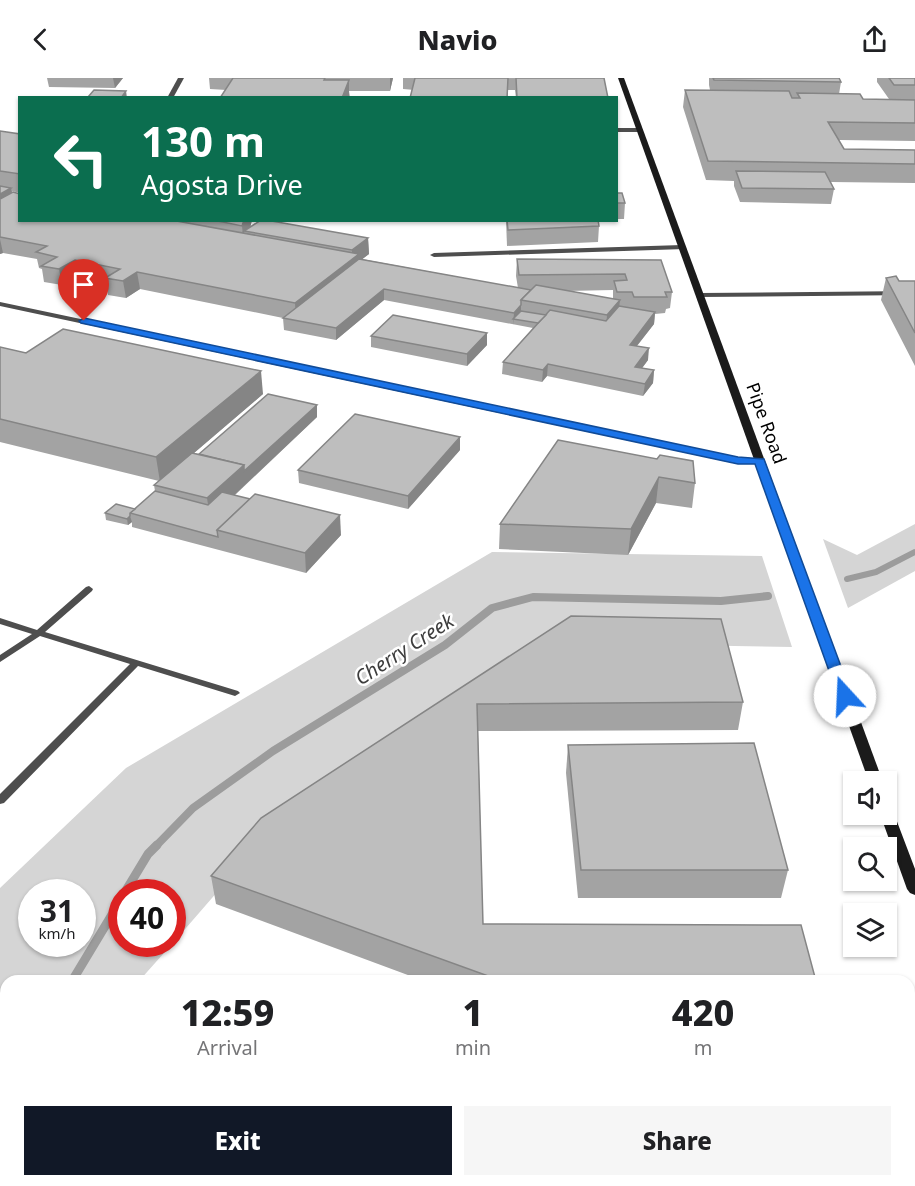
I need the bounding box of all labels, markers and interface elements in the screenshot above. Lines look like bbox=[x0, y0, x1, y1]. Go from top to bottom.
text: Navio bbox=[417, 21, 498, 58]
icon: back bbox=[24, 23, 57, 56]
icon: share bbox=[858, 23, 891, 56]
text: 130 m bbox=[141, 112, 265, 169]
icon: left bbox=[42, 120, 120, 198]
text: Agosta Drive bbox=[141, 166, 303, 203]
pin bbox=[58, 259, 109, 321]
icon: arrive bbox=[67, 268, 100, 301]
street label: Pipe Road bbox=[741, 379, 793, 467]
water label: Cherry Creek bbox=[349, 606, 460, 691]
position arrow bbox=[813, 664, 877, 728]
map controls bbox=[843, 771, 897, 957]
button: sound bbox=[843, 771, 897, 825]
button: search bbox=[843, 837, 897, 891]
speed limit sign: 40 bbox=[108, 879, 186, 957]
text: 31 bbox=[40, 890, 74, 931]
button: layers bbox=[843, 903, 897, 957]
text: km/h bbox=[39, 923, 75, 943]
text: 12:59 bbox=[181, 988, 274, 1037]
text: 1 bbox=[463, 988, 483, 1037]
text: 420 bbox=[672, 988, 734, 1037]
text: Arrival bbox=[197, 1034, 258, 1061]
text: min bbox=[455, 1034, 491, 1061]
text: m bbox=[694, 1034, 712, 1061]
button: Exit bbox=[24, 1106, 452, 1175]
button: Share bbox=[464, 1106, 891, 1175]

